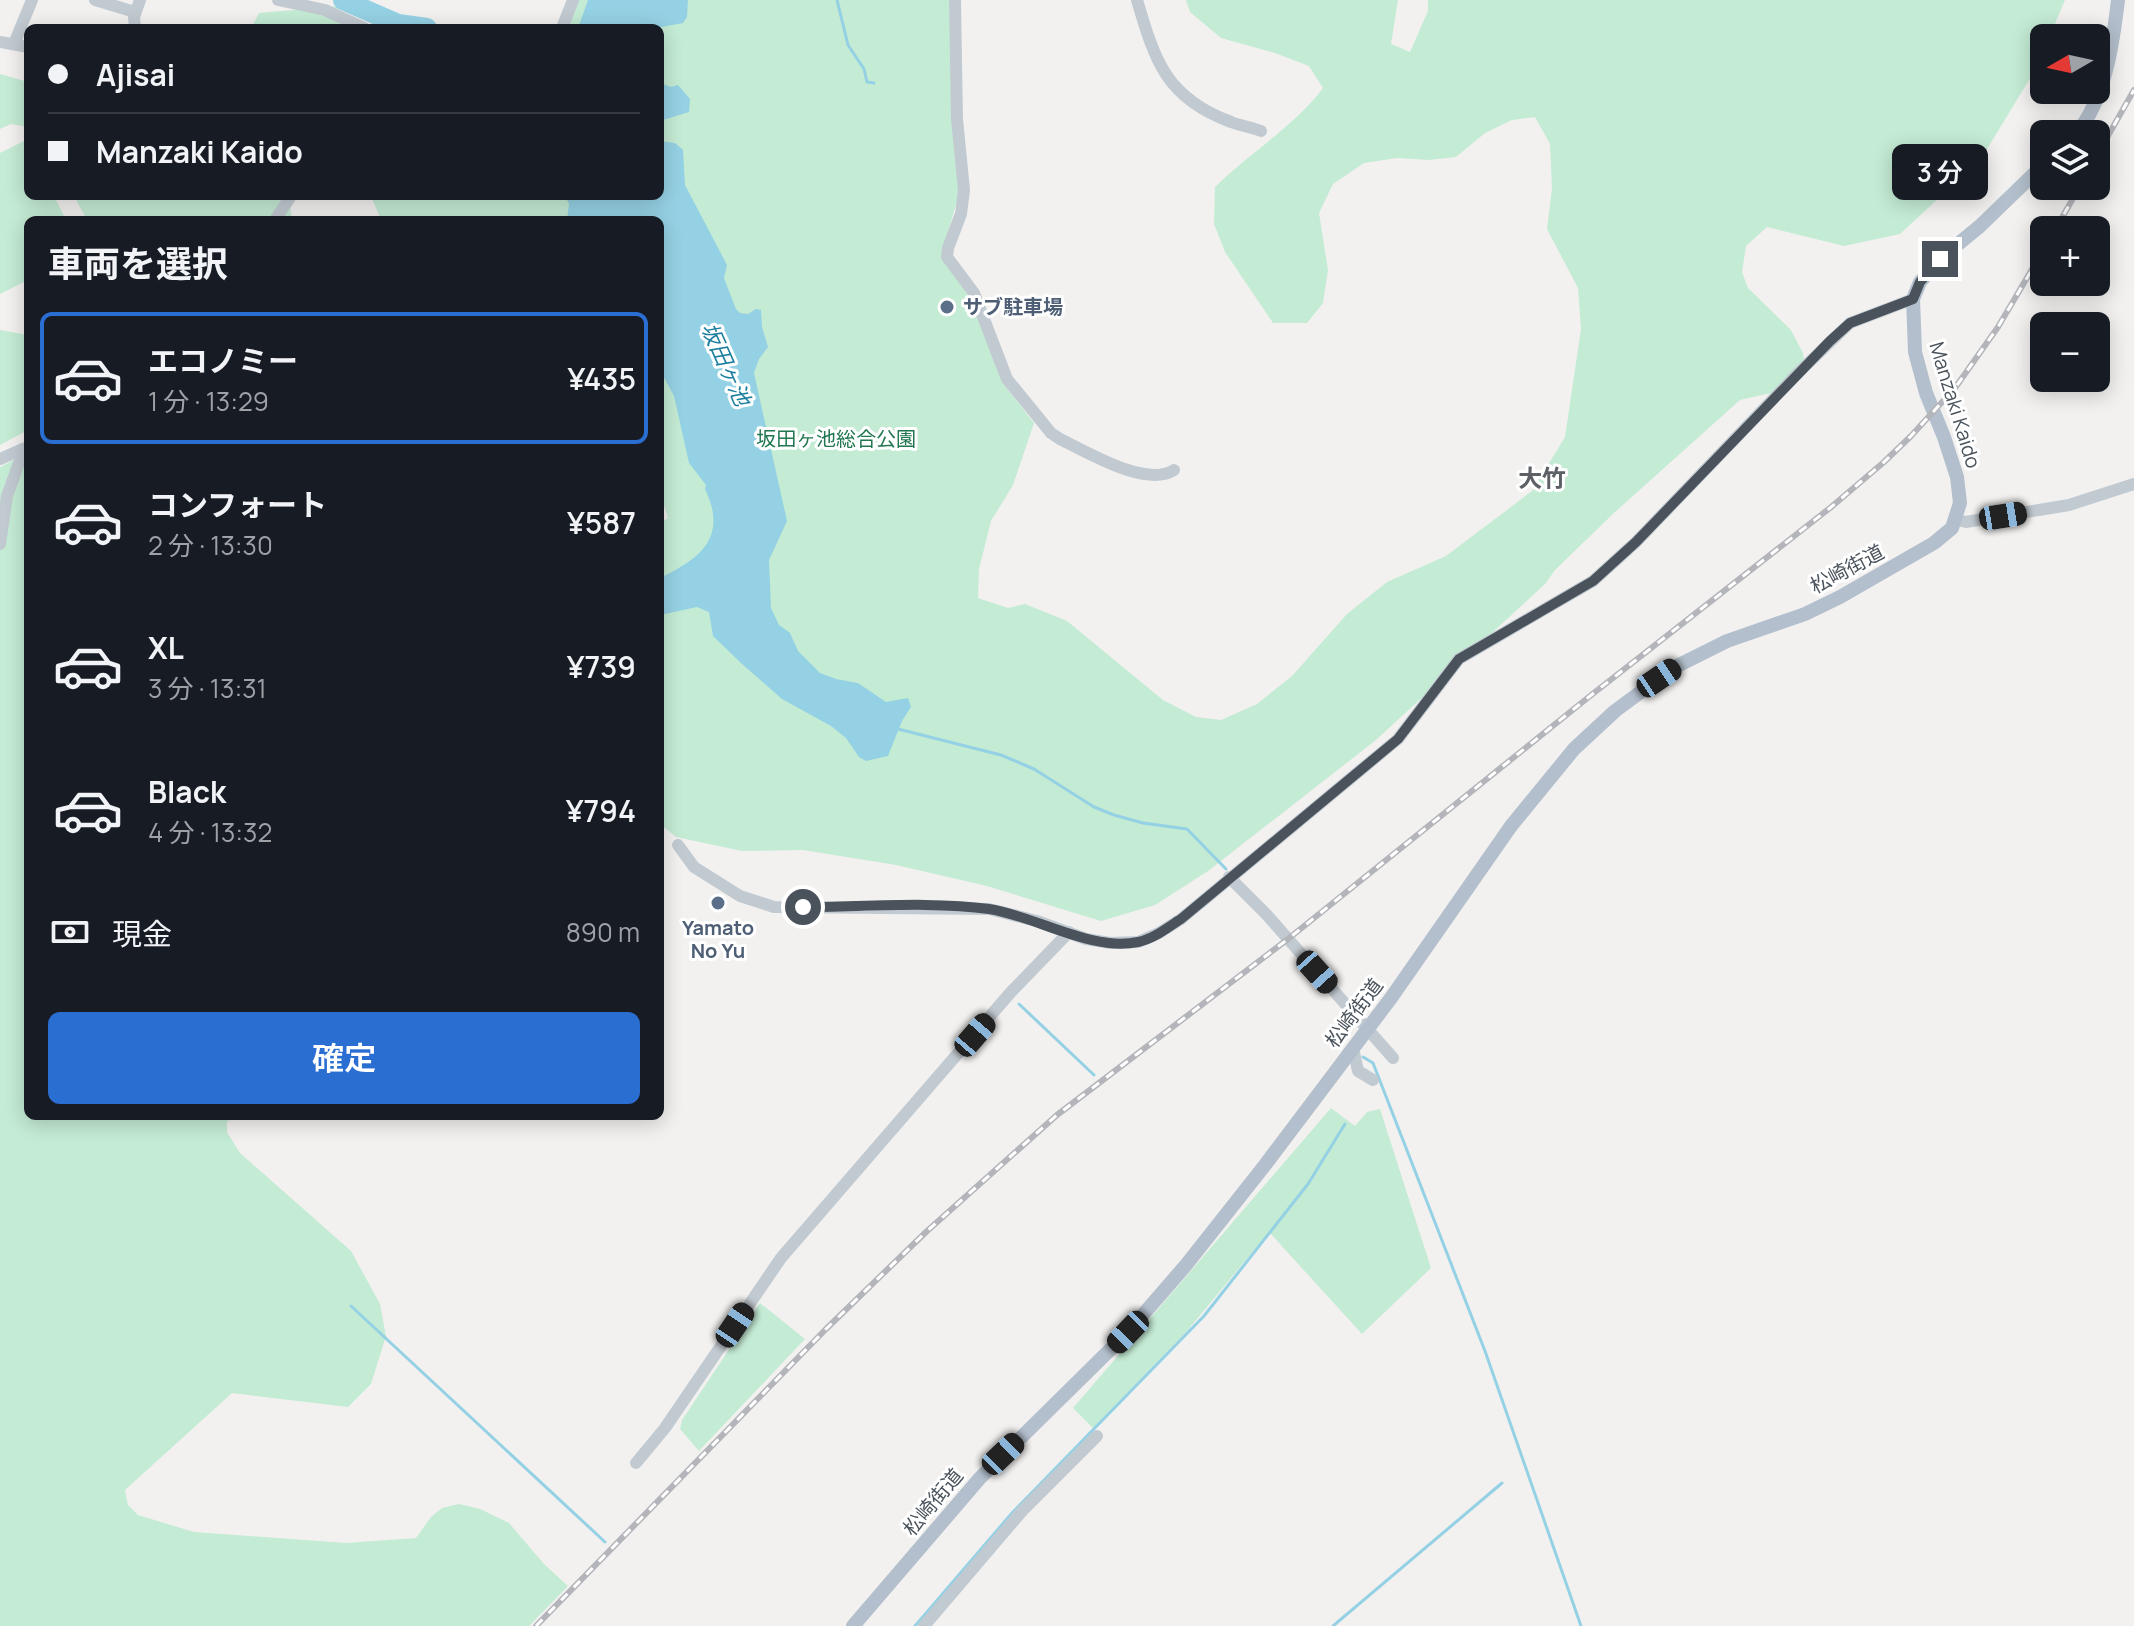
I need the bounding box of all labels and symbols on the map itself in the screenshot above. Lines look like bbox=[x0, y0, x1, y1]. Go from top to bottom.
north arrow bbox=[2030, 24, 2110, 104]
callout: 3 分 bbox=[1892, 143, 1988, 199]
route end bbox=[1922, 241, 1958, 277]
place label: サブ駐車場 bbox=[963, 293, 1063, 320]
marker: サブ駐車場 bbox=[938, 298, 956, 316]
water label: 坂田ヶ池 bbox=[694, 318, 758, 412]
street label: Manzaki Kaido bbox=[1923, 338, 1988, 472]
park label: 坂田ヶ池総合公園 bbox=[756, 425, 916, 452]
district label: 大竹 bbox=[1518, 461, 1566, 494]
car bbox=[1977, 500, 2029, 532]
street label: 松崎街道 bbox=[1805, 538, 1888, 599]
car bbox=[1632, 655, 1686, 701]
route start bbox=[785, 889, 821, 925]
marker: Yamato No Yu bbox=[709, 894, 727, 912]
place label: Yamato No Yu bbox=[682, 914, 754, 964]
car bbox=[1292, 946, 1342, 998]
street label: 松崎街道 bbox=[1319, 973, 1388, 1053]
car bbox=[950, 1009, 1000, 1061]
car bbox=[712, 1298, 758, 1352]
car bbox=[1103, 1306, 1153, 1358]
car bbox=[977, 1429, 1029, 1479]
street label: 松崎街道 bbox=[897, 1462, 969, 1541]

